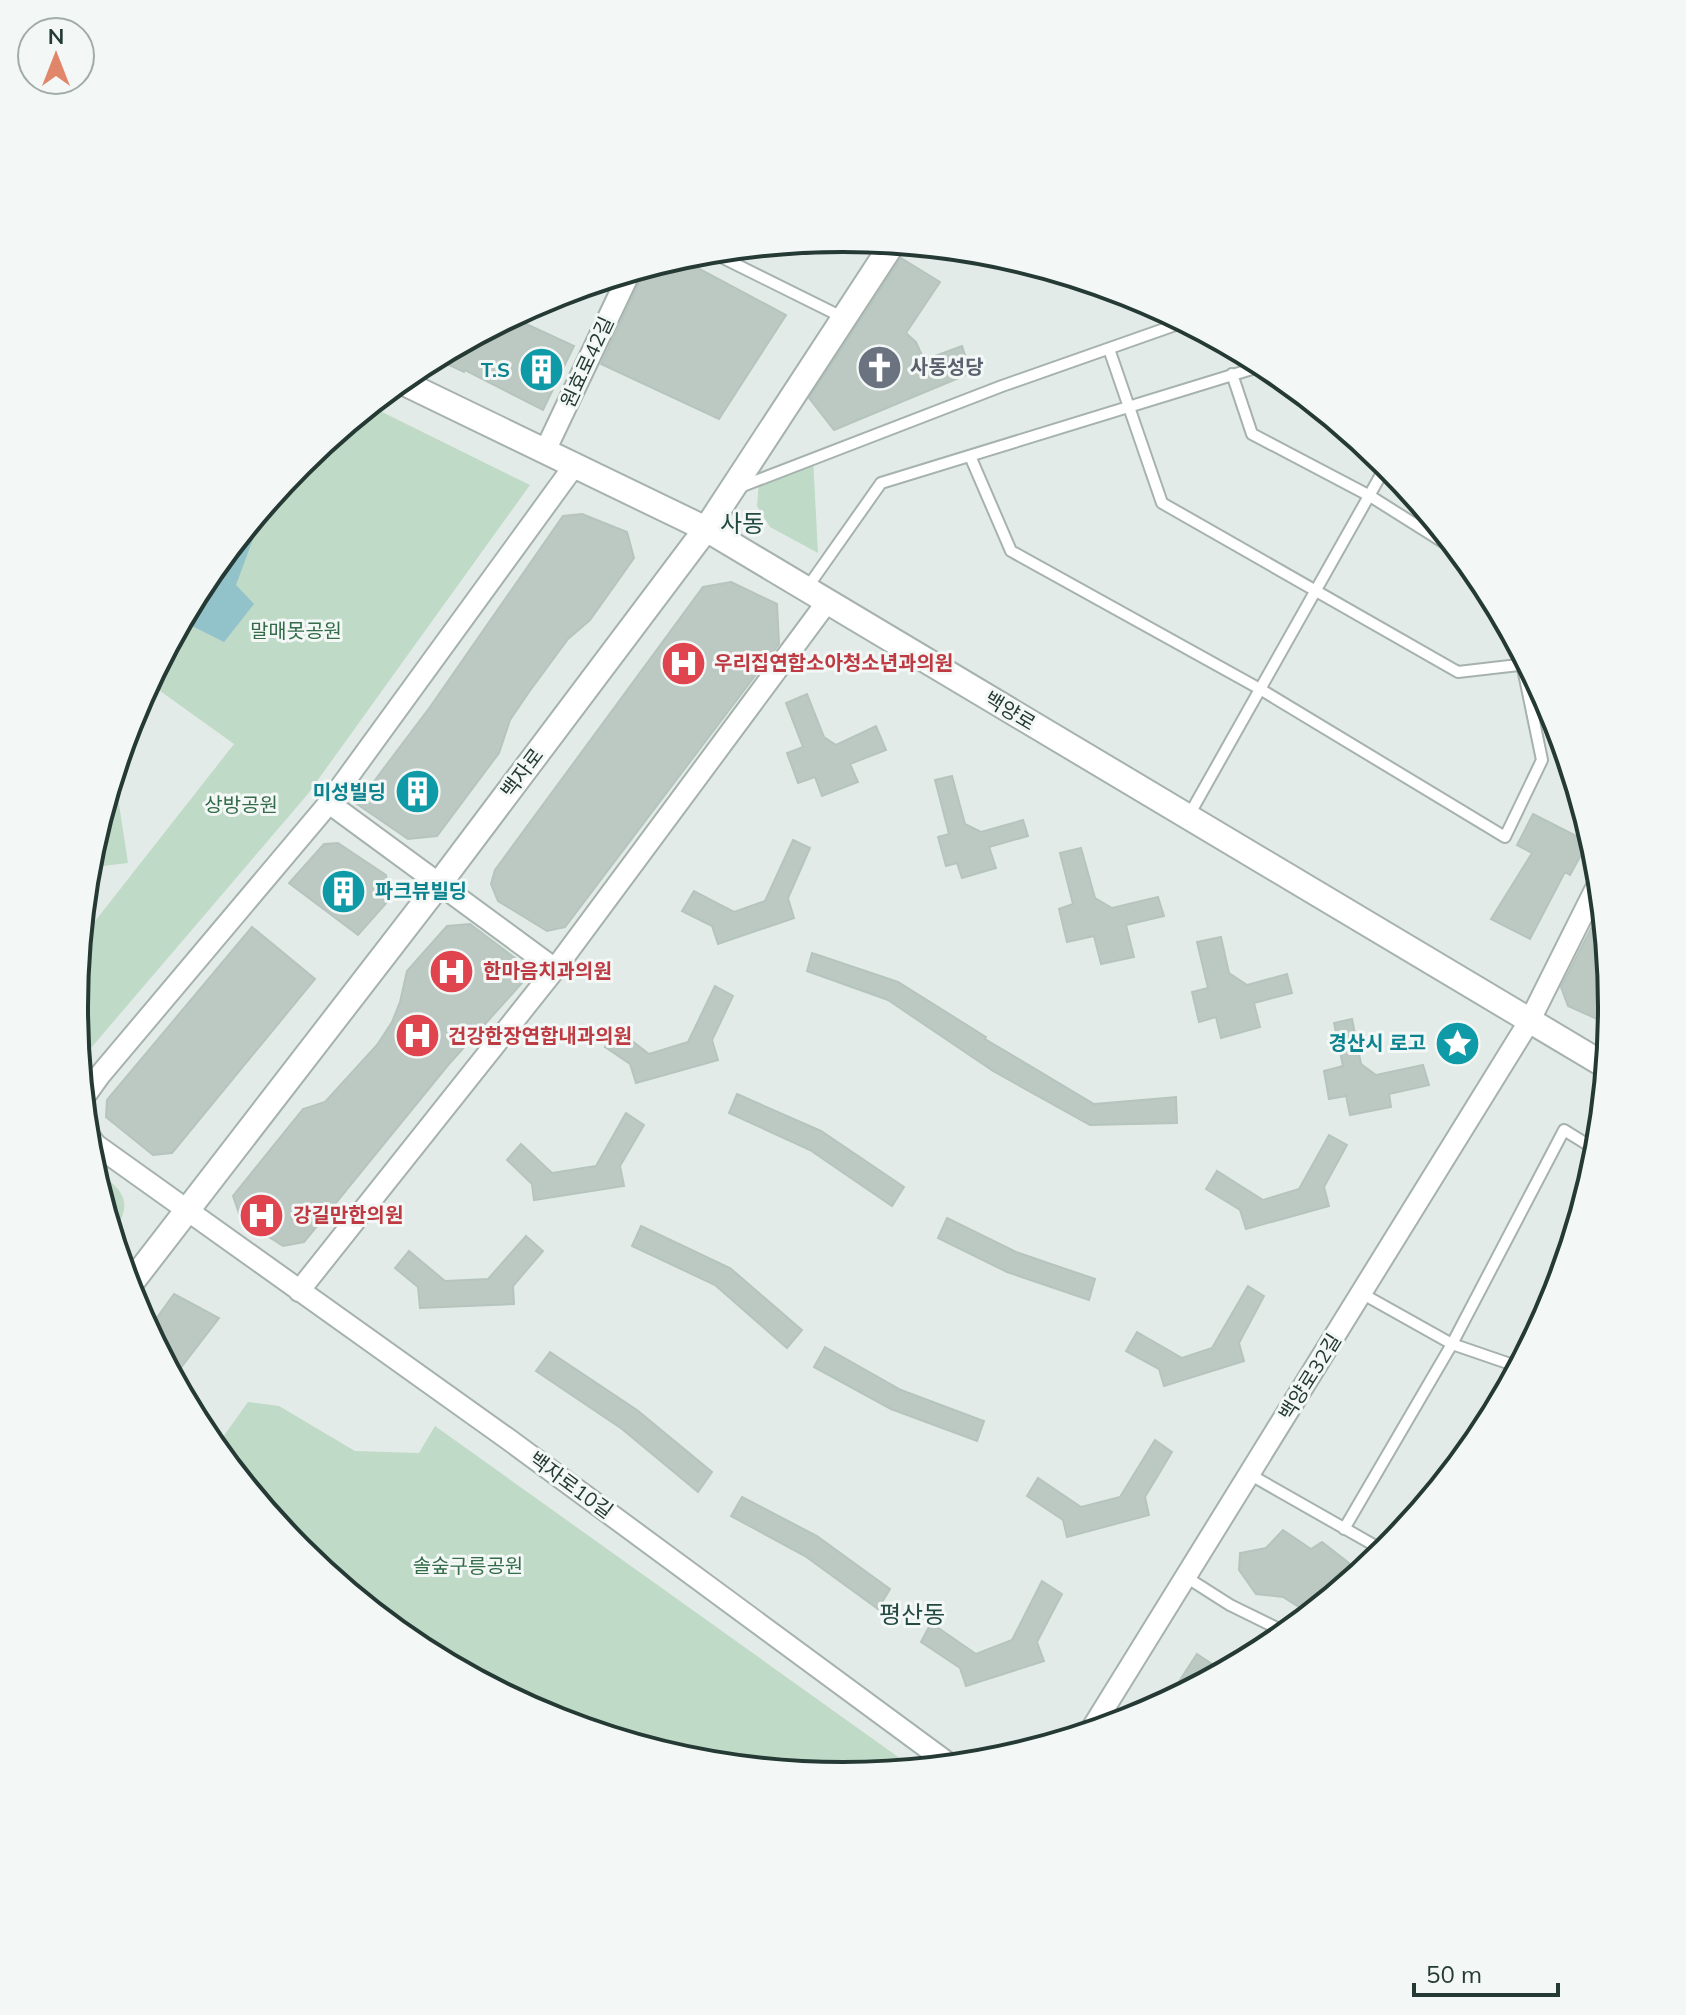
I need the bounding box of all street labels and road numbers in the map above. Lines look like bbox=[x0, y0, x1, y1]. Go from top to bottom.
street label: 원효로42길 bbox=[555, 312, 619, 411]
street label: 백양로 bbox=[980, 686, 1040, 736]
street label: 백자로 bbox=[495, 743, 548, 802]
street label: 백양로32길 bbox=[1273, 1329, 1346, 1425]
street label: 백자로10길 bbox=[524, 1446, 618, 1523]

